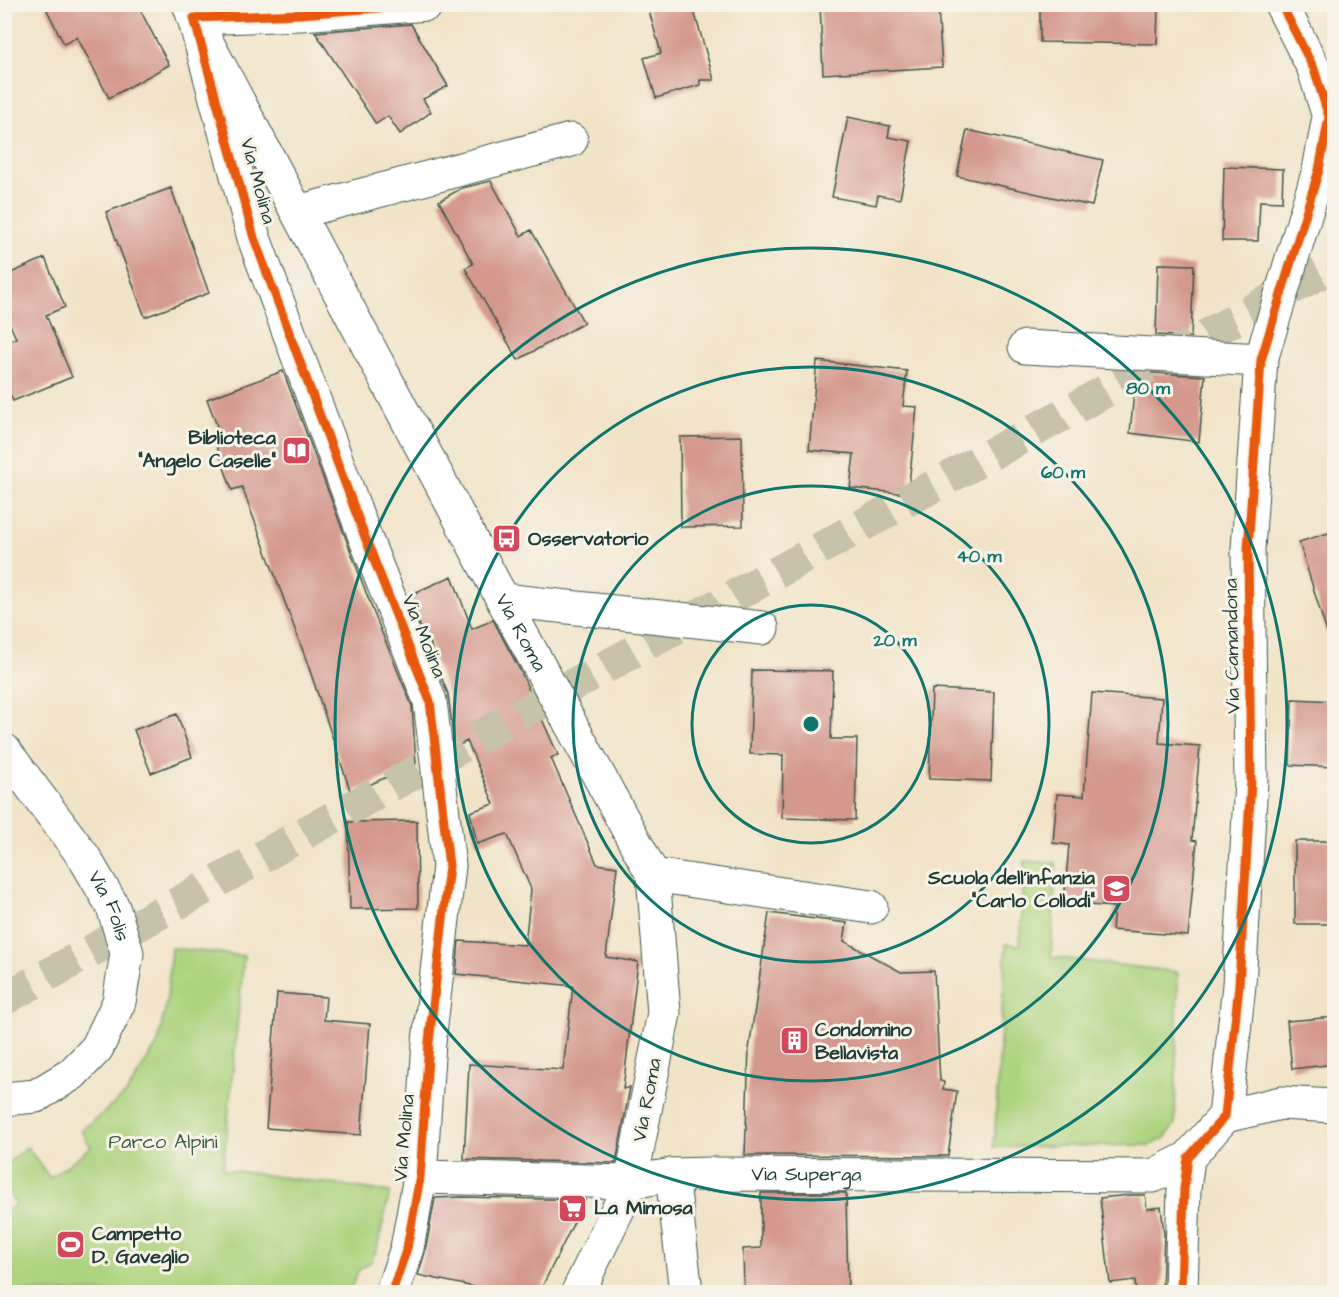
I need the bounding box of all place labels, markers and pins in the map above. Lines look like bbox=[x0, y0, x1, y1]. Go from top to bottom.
place label: Biblioteca "Angelo Caselle" bbox=[138, 424, 277, 476]
library icon: Biblioteca "Angelo Caselle" bbox=[281, 434, 313, 466]
bus stop icon: Osservatorio bbox=[491, 523, 523, 555]
place label: Osservatorio bbox=[528, 525, 649, 553]
centre of rings bbox=[801, 714, 821, 734]
place label: Scuola dell'infanzia "Carlo Collodi" bbox=[927, 864, 1096, 915]
school or university icon: Scuola dell'infanzia "Carlo Collodi" bbox=[1100, 873, 1132, 905]
place label: Condomino Bellavista bbox=[815, 1016, 913, 1067]
building icon: Condomino Bellavista bbox=[778, 1025, 810, 1057]
supermarket icon: La Mimosa bbox=[557, 1192, 589, 1224]
place label: La Mimosa bbox=[594, 1194, 693, 1222]
place label: Campetto D. Gaveglio bbox=[92, 1220, 189, 1272]
sports icon: Campetto D. Gaveglio bbox=[55, 1229, 87, 1261]

